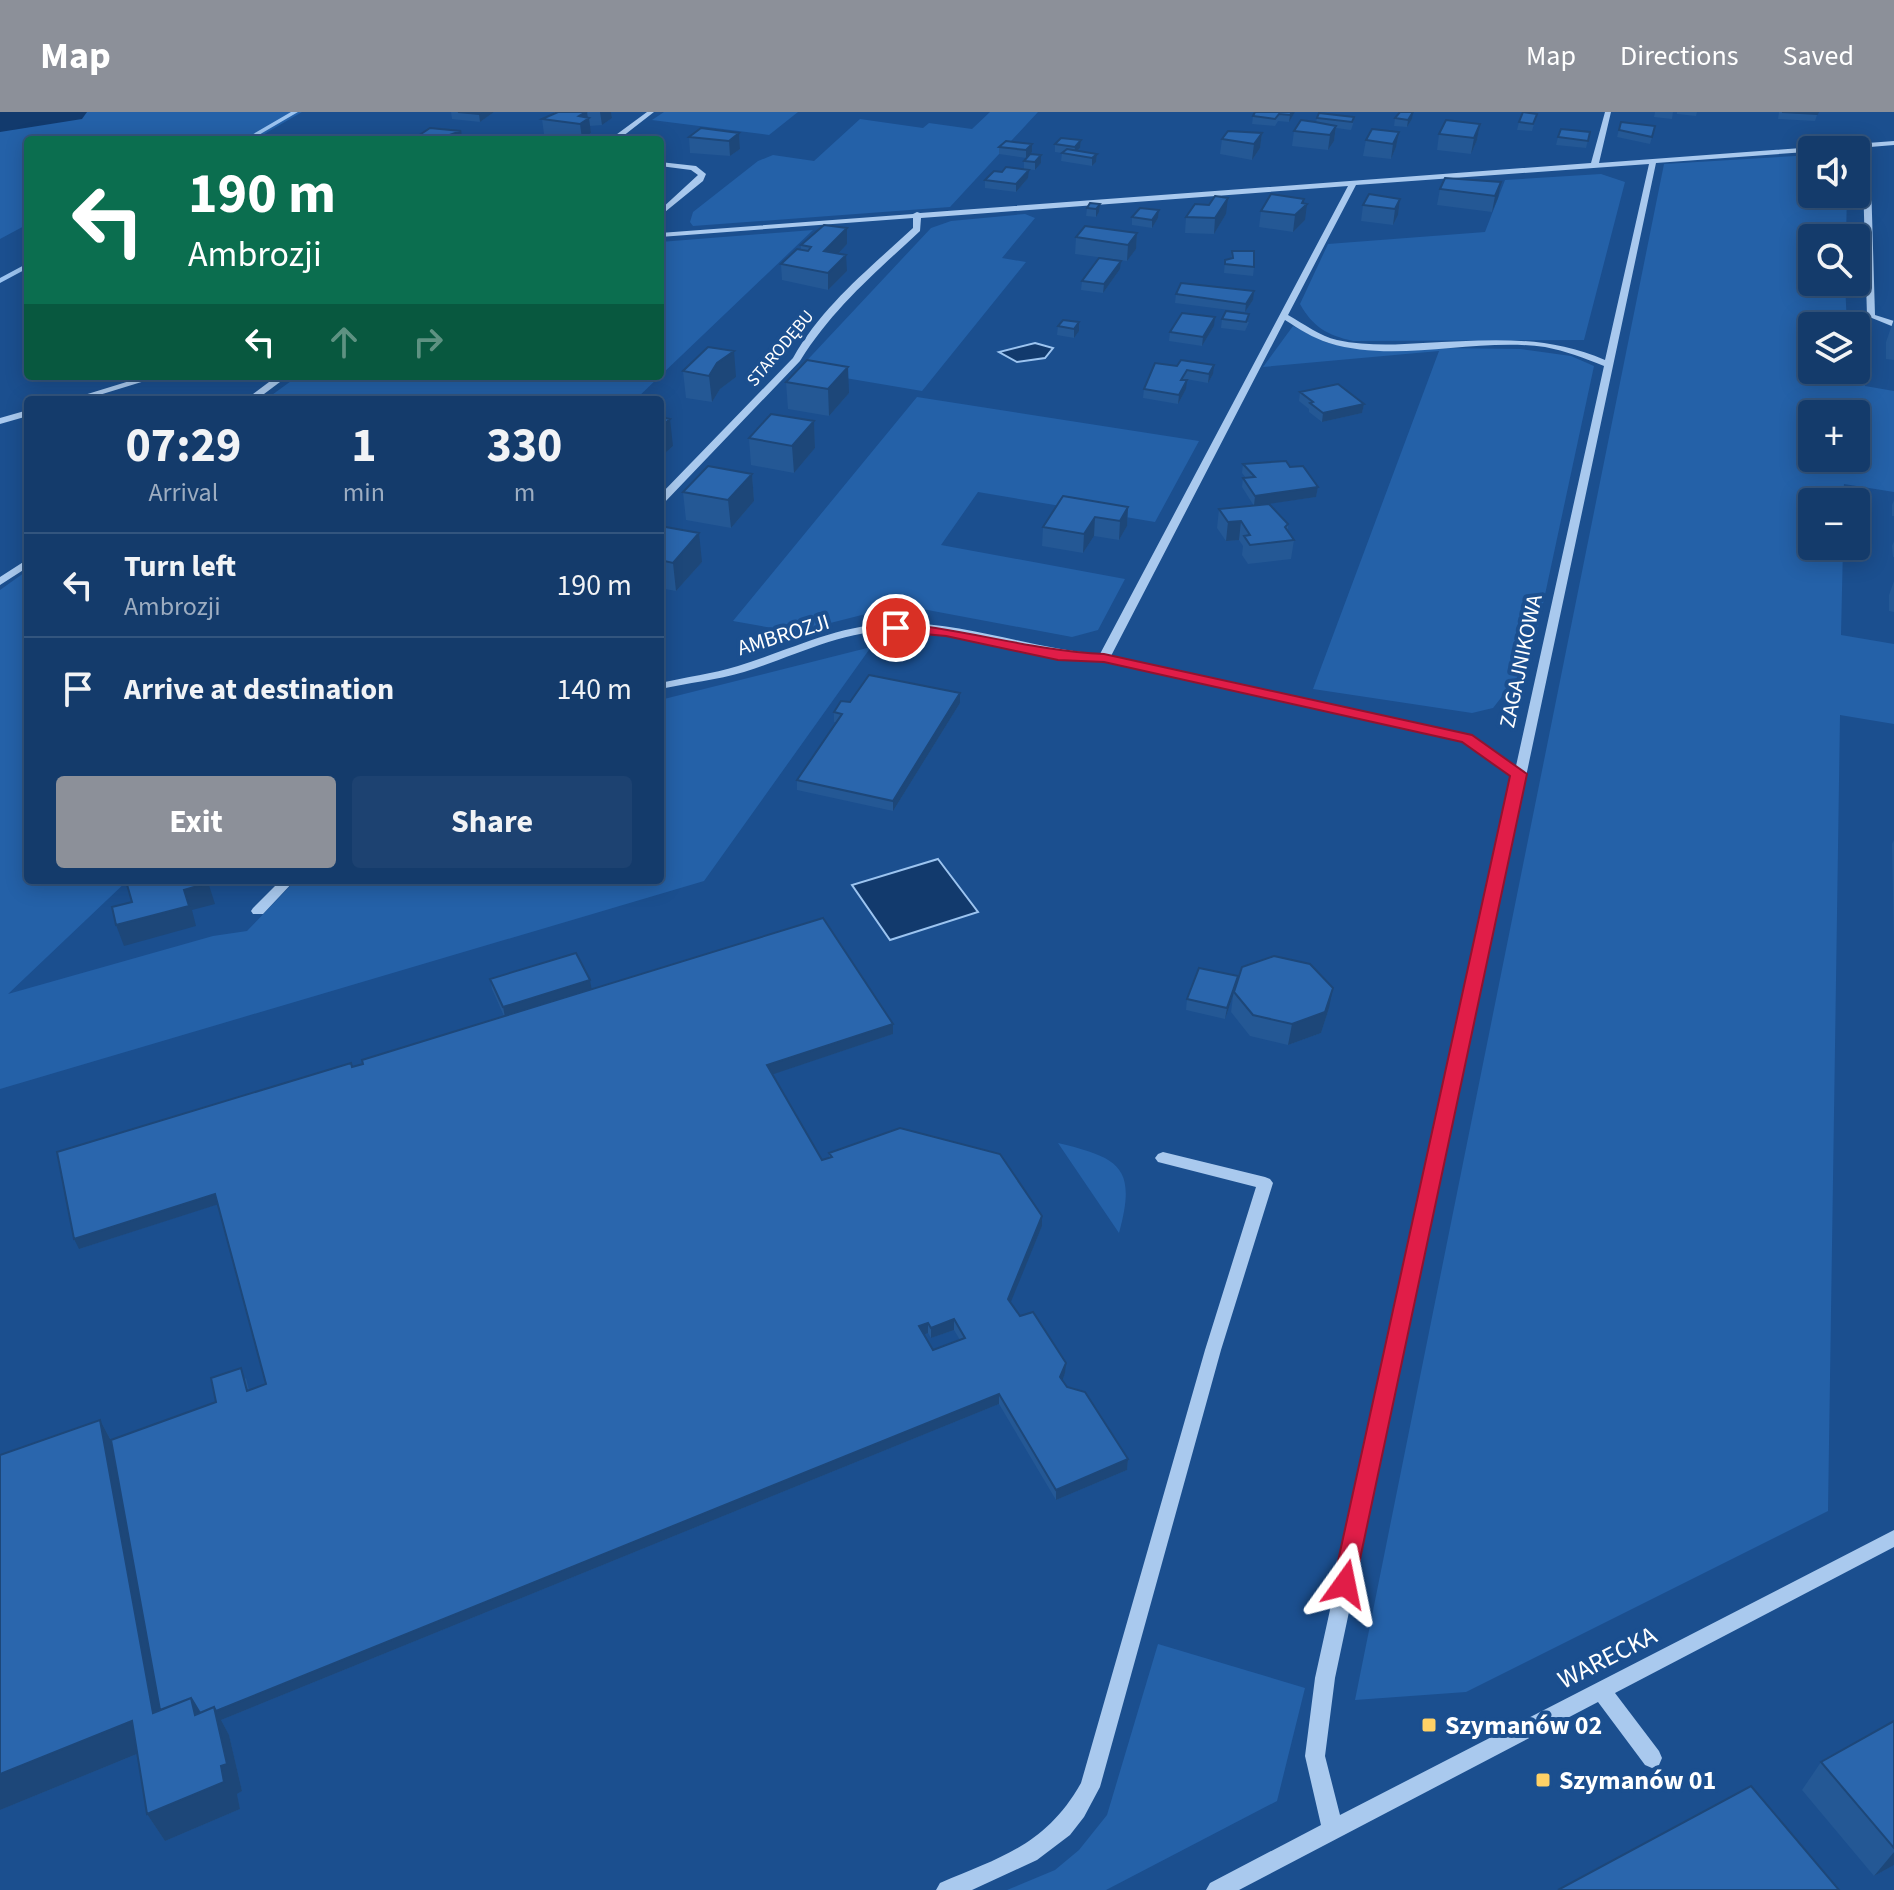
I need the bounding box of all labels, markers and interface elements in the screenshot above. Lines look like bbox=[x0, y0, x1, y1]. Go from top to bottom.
text: Map bbox=[40, 29, 111, 83]
text: Map bbox=[1526, 36, 1576, 76]
text: Directions bbox=[1620, 36, 1739, 76]
text: Saved bbox=[1783, 36, 1854, 76]
map controls bbox=[1798, 136, 1870, 560]
button: sound bbox=[1798, 136, 1870, 208]
text: 190 m bbox=[188, 155, 336, 234]
icon: left bbox=[56, 168, 160, 272]
button: search bbox=[1798, 224, 1870, 296]
text: Ambrozji bbox=[188, 229, 322, 280]
street label: STARODĘBU bbox=[741, 305, 820, 392]
button: layers bbox=[1798, 312, 1870, 384]
icon: left bbox=[238, 320, 282, 364]
icon: ahead bbox=[322, 320, 366, 364]
icon: right bbox=[406, 320, 450, 364]
button: + bbox=[1798, 400, 1870, 472]
text: 07:29 bbox=[125, 412, 241, 480]
text: 1 bbox=[351, 412, 377, 480]
text: 330 bbox=[486, 412, 562, 480]
text: Arrival bbox=[148, 474, 218, 511]
text: min bbox=[343, 474, 385, 511]
text: m bbox=[514, 474, 535, 511]
button: − bbox=[1798, 488, 1870, 560]
text: Turn left bbox=[124, 545, 236, 588]
icon: left bbox=[56, 563, 100, 607]
text: 190 m bbox=[556, 564, 632, 607]
text: Ambrozji bbox=[124, 588, 221, 625]
street label: ZAGAJNIKOWA bbox=[1491, 592, 1551, 731]
pin bbox=[862, 594, 930, 662]
street label: AMBROZJI bbox=[733, 606, 833, 664]
icon: arrive bbox=[874, 606, 918, 650]
icon: arrive bbox=[56, 667, 100, 711]
text: Arrive at destination bbox=[124, 668, 394, 711]
text: 140 m bbox=[556, 668, 632, 711]
button: Exit bbox=[56, 776, 336, 868]
button: Share bbox=[352, 776, 632, 868]
position arrow bbox=[1303, 1542, 1387, 1626]
street label: WARECKA bbox=[1551, 1616, 1664, 1698]
place label: Szymanów 02 bbox=[1445, 1707, 1602, 1744]
marker: Szymanów 02 bbox=[1420, 1716, 1438, 1734]
place label: Szymanów 01 bbox=[1559, 1762, 1716, 1799]
marker: Szymanów 01 bbox=[1534, 1771, 1552, 1789]

